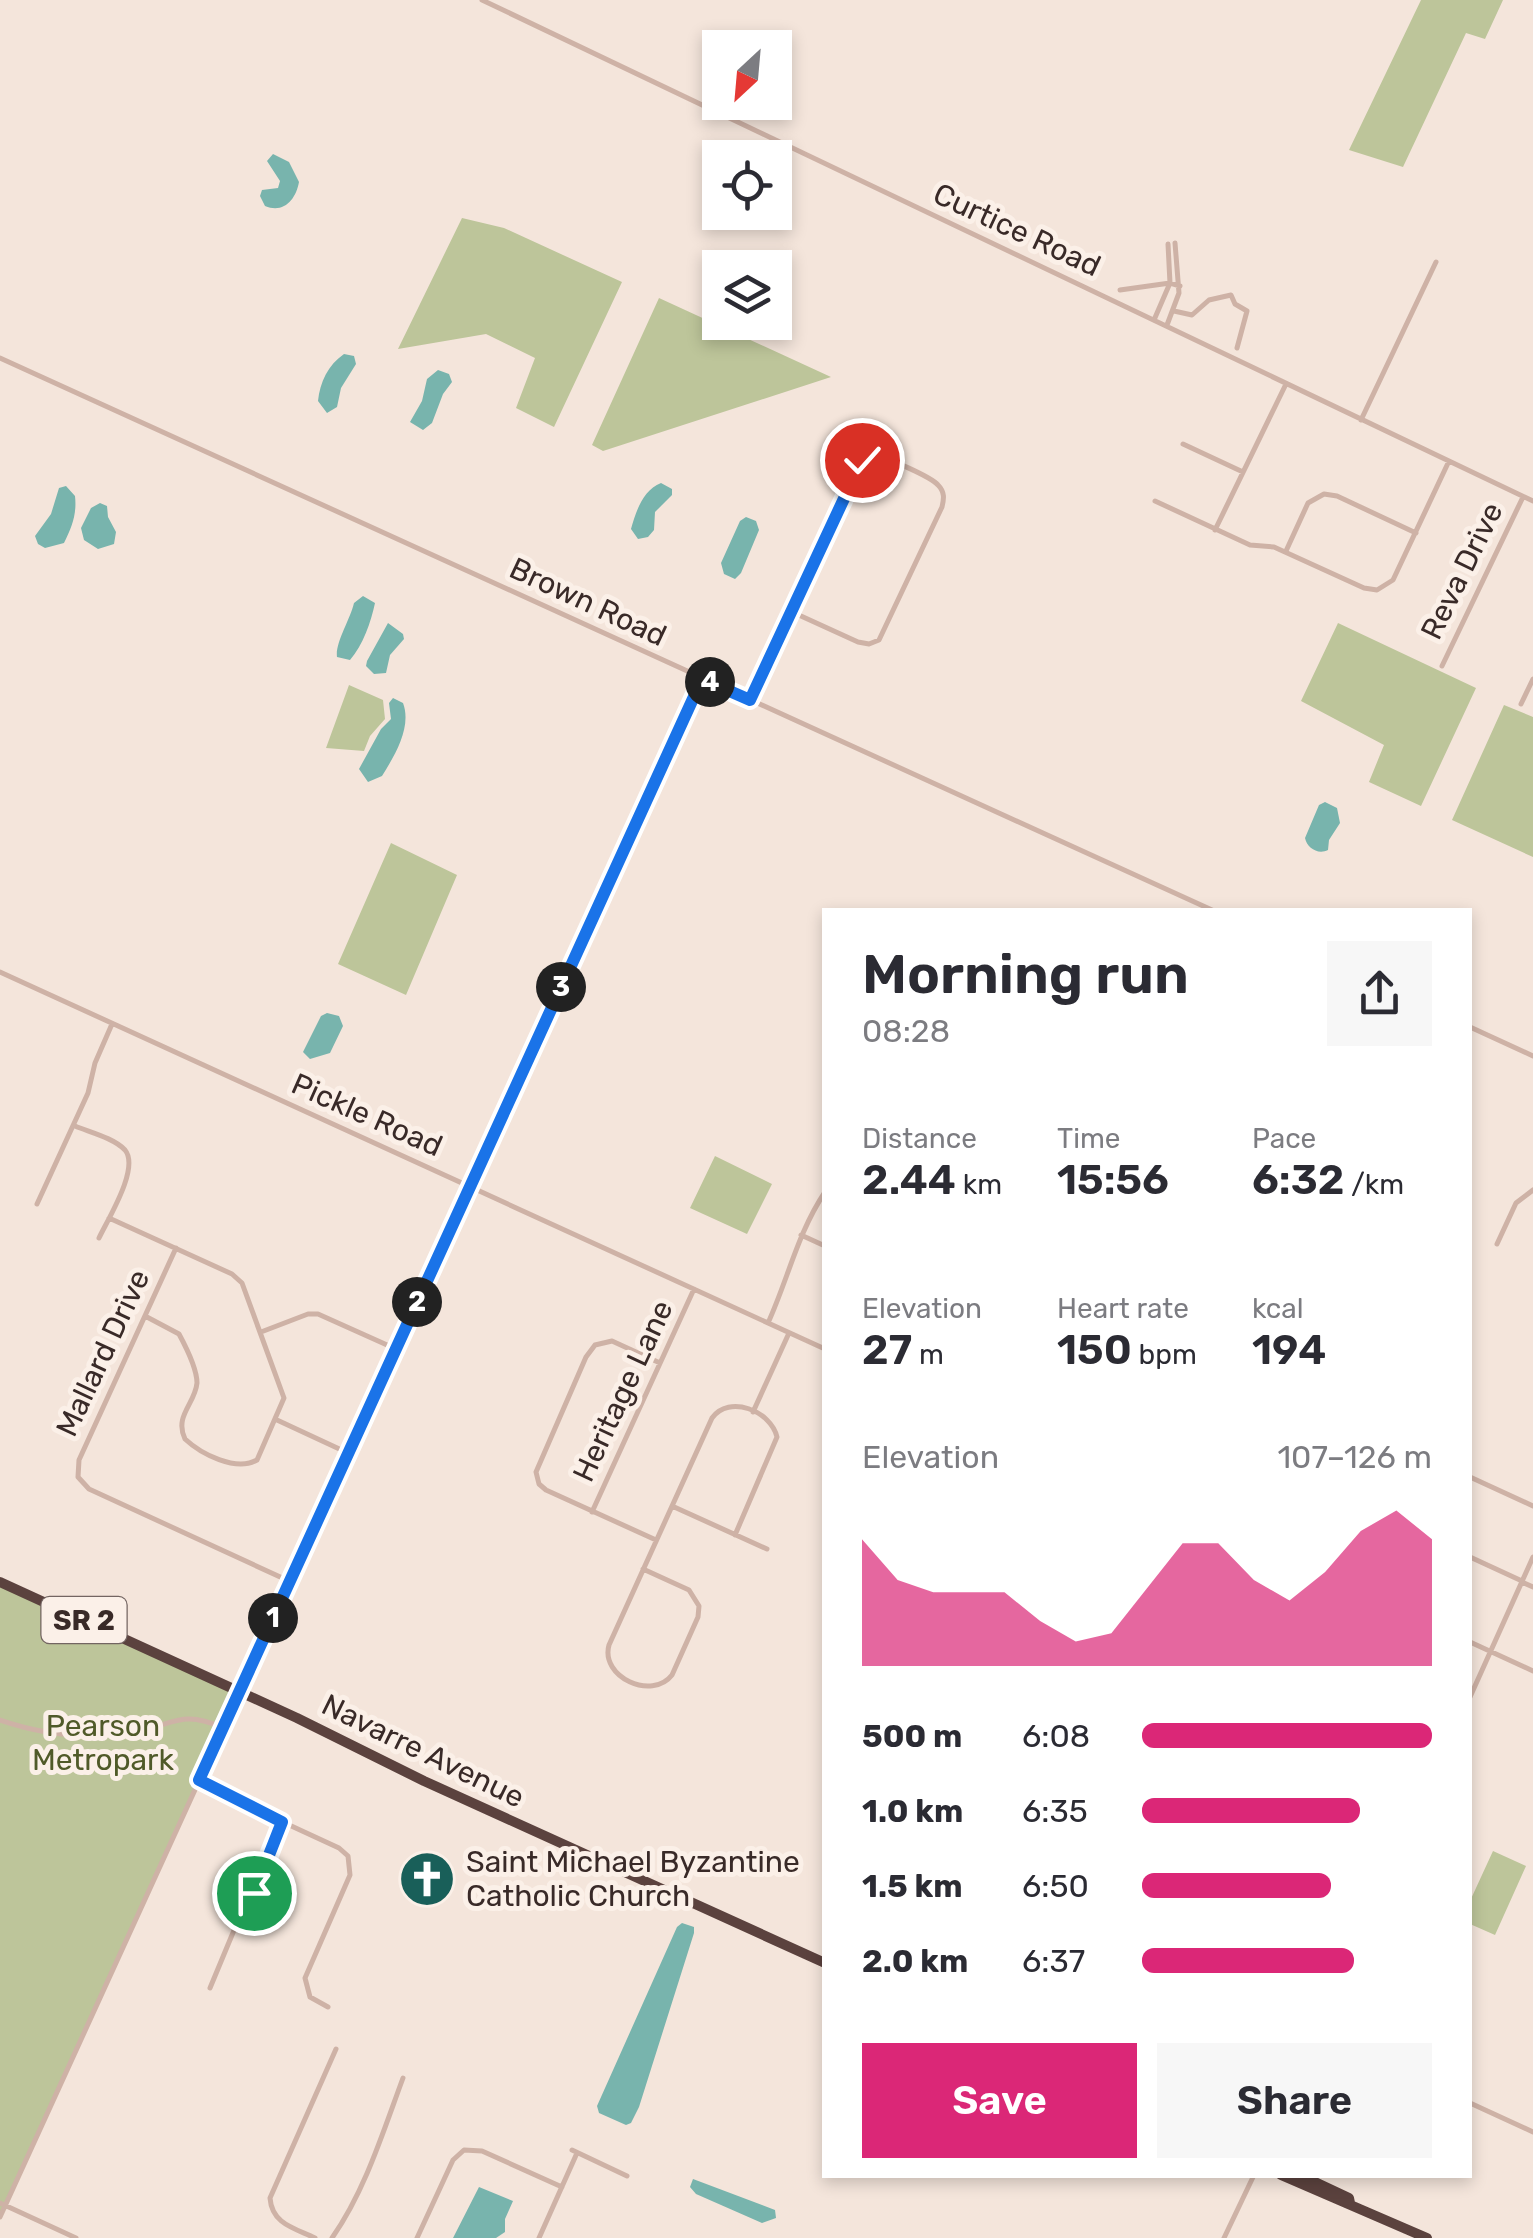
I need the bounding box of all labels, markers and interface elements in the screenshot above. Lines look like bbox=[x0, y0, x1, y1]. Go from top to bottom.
north arrow bbox=[702, 30, 792, 120]
map controls bbox=[702, 30, 792, 340]
button: locate bbox=[702, 140, 792, 230]
street label: Curtice Road bbox=[928, 176, 1106, 284]
button: layers bbox=[702, 250, 792, 340]
pin bbox=[820, 418, 905, 503]
icon: check bbox=[835, 433, 890, 488]
street label: Reva Drive bbox=[1413, 497, 1511, 645]
street label: Brown Road bbox=[504, 550, 672, 654]
pin: 4 bbox=[685, 657, 735, 707]
text: 4 bbox=[700, 665, 720, 698]
button: share bbox=[1327, 941, 1432, 1046]
text: Morning run bbox=[862, 942, 1189, 1007]
pin: 3 bbox=[536, 962, 586, 1012]
text: 3 bbox=[552, 970, 570, 1003]
text: 08:28 bbox=[862, 1012, 950, 1050]
street label: Pickle Road bbox=[286, 1066, 448, 1164]
text: Distance bbox=[862, 1122, 977, 1155]
text: Time bbox=[1057, 1122, 1120, 1155]
text: Pace bbox=[1252, 1122, 1316, 1155]
text: 2.44 bbox=[862, 1155, 956, 1205]
text: 15:56 bbox=[1057, 1155, 1169, 1205]
text: 6:32 bbox=[1252, 1155, 1344, 1205]
text: km bbox=[956, 1168, 1002, 1201]
text: /km bbox=[1344, 1168, 1404, 1201]
street label: Mallard Drive bbox=[49, 1264, 157, 1442]
pin: 2 bbox=[392, 1277, 442, 1327]
text: 2 bbox=[408, 1285, 426, 1318]
text: Elevation bbox=[862, 1292, 982, 1325]
text: Heart rate bbox=[1057, 1292, 1189, 1325]
text: kcal bbox=[1252, 1292, 1303, 1325]
street label: Heritage Lane bbox=[565, 1295, 681, 1487]
text: 27 bbox=[862, 1325, 912, 1375]
text: 150 bbox=[1057, 1325, 1132, 1375]
text: 194 bbox=[1252, 1325, 1326, 1375]
text: m bbox=[912, 1338, 944, 1371]
text: bpm bbox=[1132, 1338, 1197, 1371]
text: Elevation bbox=[862, 1438, 999, 1476]
text: 107–126 m bbox=[1277, 1438, 1432, 1476]
pin: 1 bbox=[248, 1593, 298, 1643]
road number: SR 2 bbox=[42, 1597, 126, 1643]
text: 1 bbox=[266, 1601, 280, 1634]
street label: Navarre Avenue bbox=[316, 1686, 530, 1816]
park label: Pearson Metropark bbox=[32, 1708, 174, 1778]
text: 500 m bbox=[862, 1717, 962, 1755]
text: 6:08 bbox=[1022, 1717, 1090, 1755]
text: 1.0 km bbox=[862, 1792, 963, 1830]
text: 6:35 bbox=[1022, 1792, 1088, 1830]
place label: Saint Michael Byzantine Catholic Church bbox=[466, 1844, 800, 1914]
church icon: Saint Michael Byzantine Catholic Church bbox=[397, 1849, 457, 1909]
pin bbox=[212, 1851, 297, 1936]
icon: arrive bbox=[227, 1866, 282, 1921]
text: 1.5 km bbox=[862, 1867, 963, 1905]
text: 6:50 bbox=[1022, 1867, 1089, 1905]
text: 2.0 km bbox=[862, 1942, 968, 1980]
text: 6:37 bbox=[1022, 1942, 1085, 1980]
button: Save bbox=[862, 2043, 1137, 2158]
button: Share bbox=[1157, 2043, 1432, 2158]

